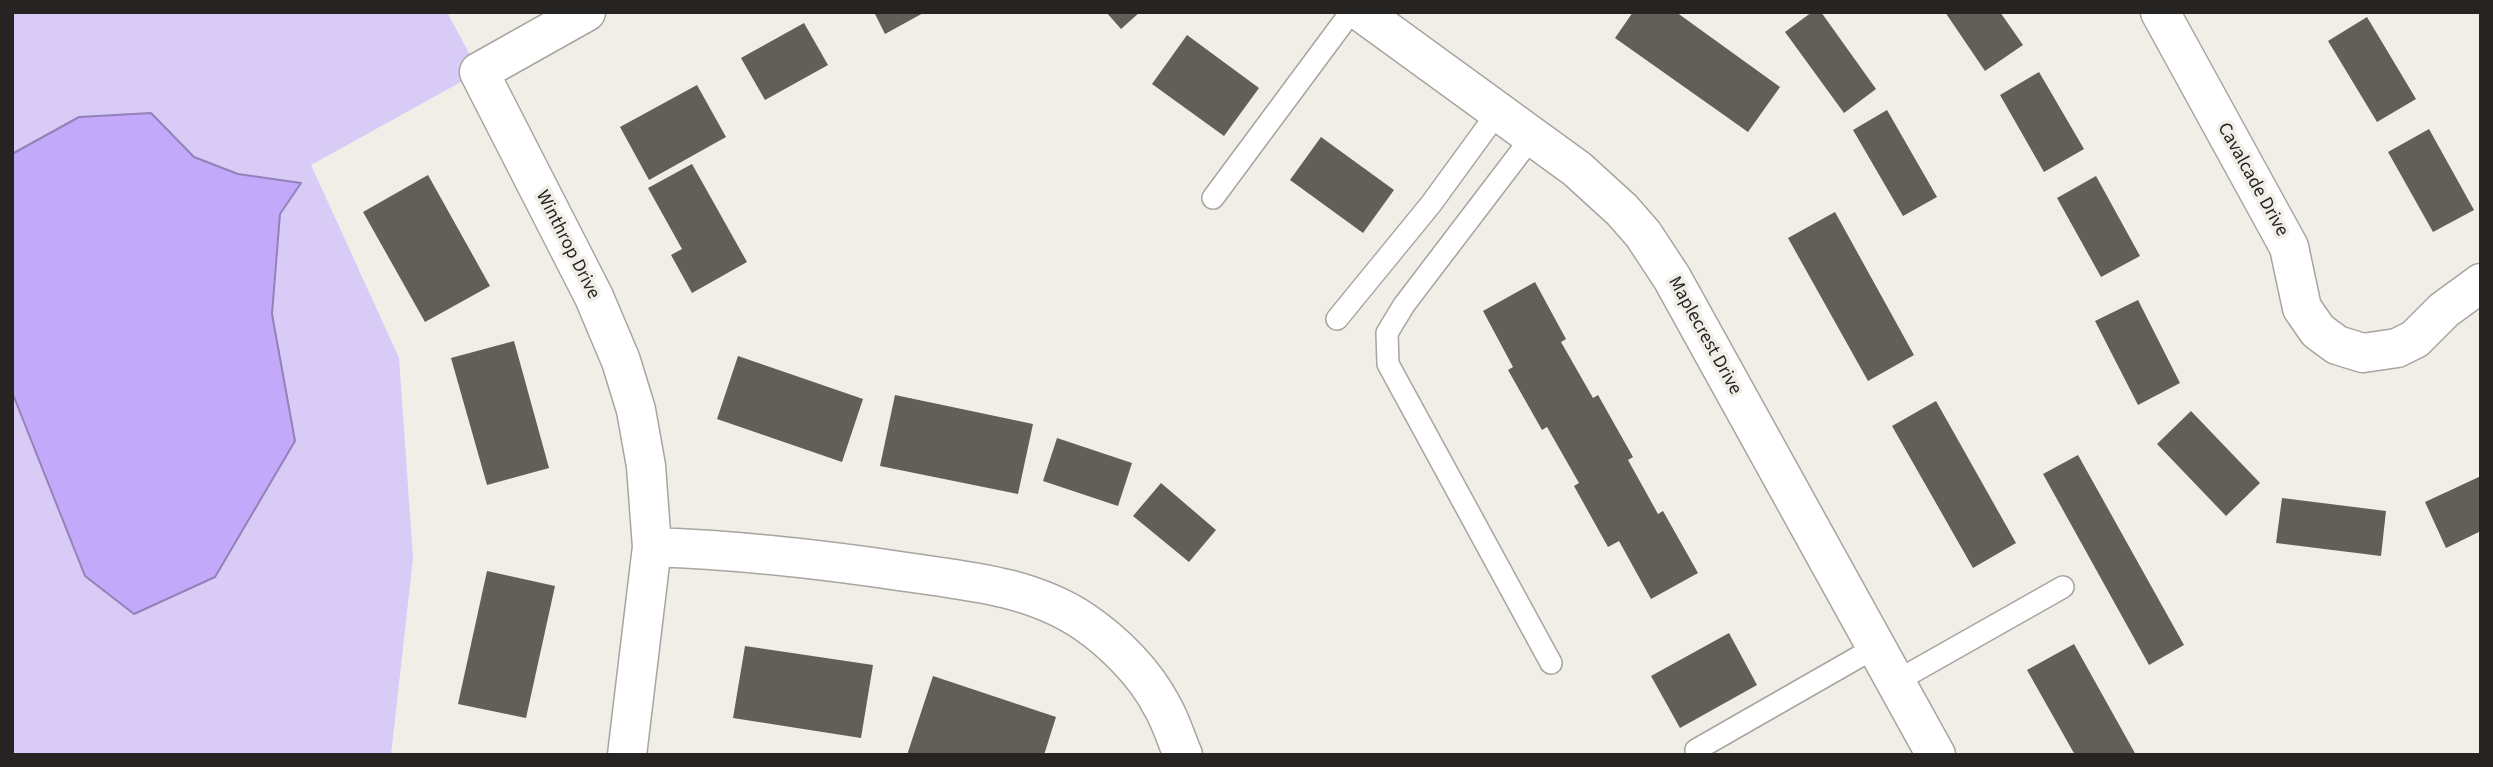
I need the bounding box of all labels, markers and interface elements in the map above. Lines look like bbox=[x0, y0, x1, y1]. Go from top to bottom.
street label: Cavalcade Drive bbox=[2211, 119, 2293, 241]
street label: Winthrop Drive bbox=[530, 187, 604, 303]
street label: Maplecrest Drive bbox=[1662, 273, 1746, 399]

